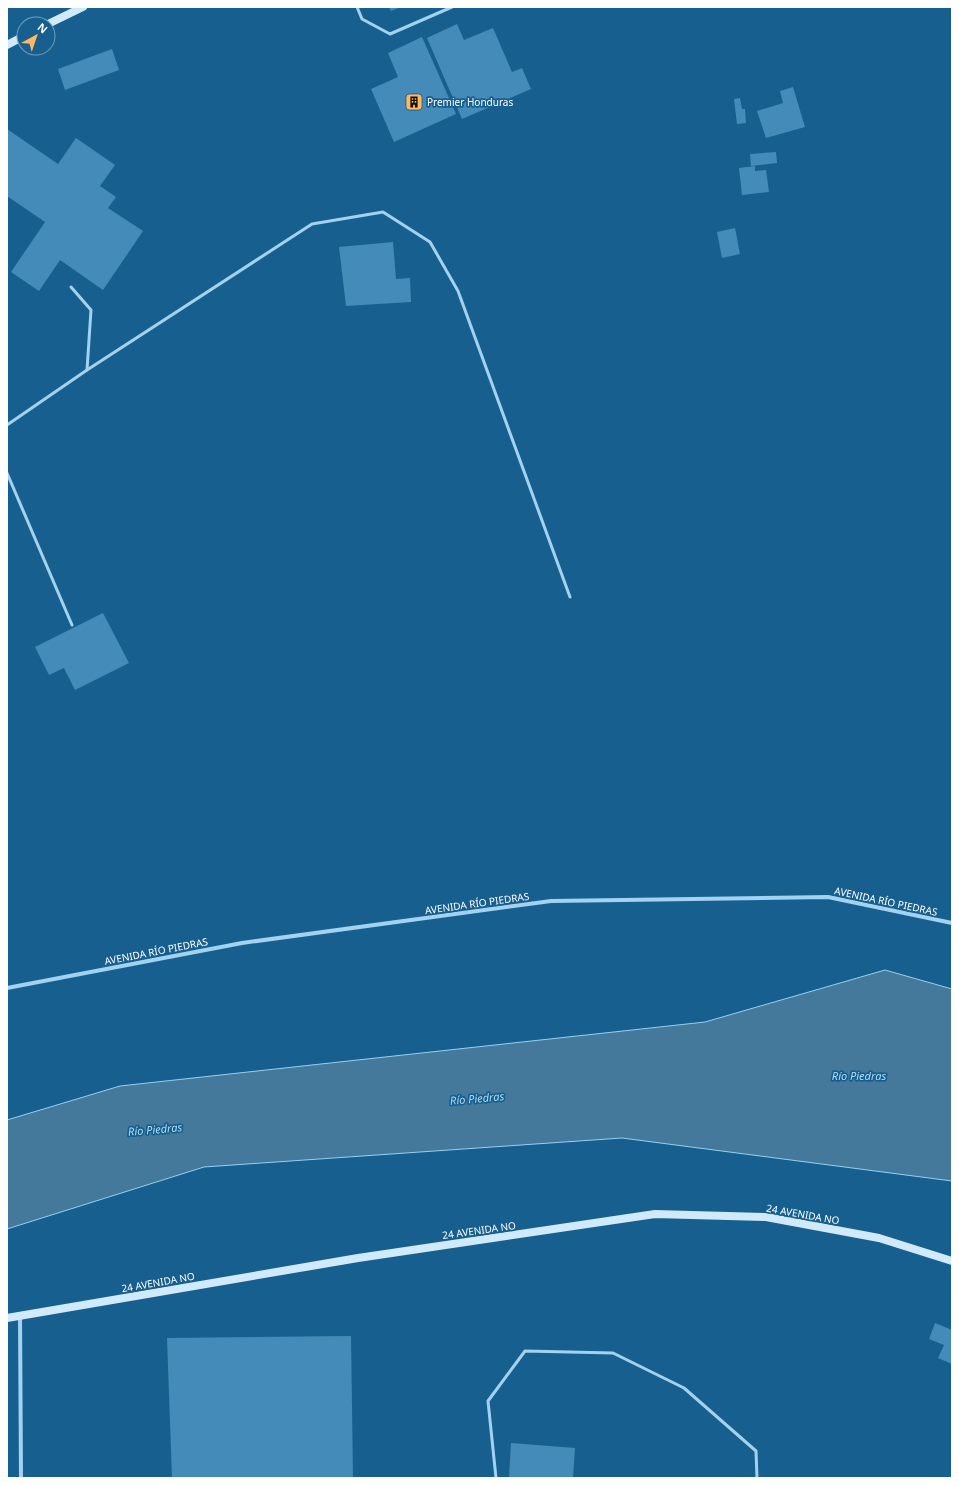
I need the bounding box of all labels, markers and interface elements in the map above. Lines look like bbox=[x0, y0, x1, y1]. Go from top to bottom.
north arrow bbox=[16, 16, 56, 56]
text: N bbox=[34, 19, 51, 37]
building icon: Premier Honduras bbox=[404, 92, 424, 112]
place label: Premier Honduras bbox=[427, 95, 513, 109]
street label: AVENIDA RÍO PIEDRAS bbox=[833, 883, 939, 919]
street label: AVENIDA RÍO PIEDRAS bbox=[424, 889, 530, 917]
street label: AVENIDA RÍO PIEDRAS bbox=[103, 934, 209, 968]
water label: Río Piedras bbox=[832, 1068, 886, 1083]
water label: Río Piedras bbox=[449, 1088, 505, 1108]
water label: Río Piedras bbox=[127, 1119, 183, 1139]
street label: 24 AVENIDA NO bbox=[765, 1201, 841, 1227]
street label: 24 AVENIDA NO bbox=[441, 1218, 517, 1242]
street label: 24 AVENIDA NO bbox=[120, 1269, 196, 1295]

